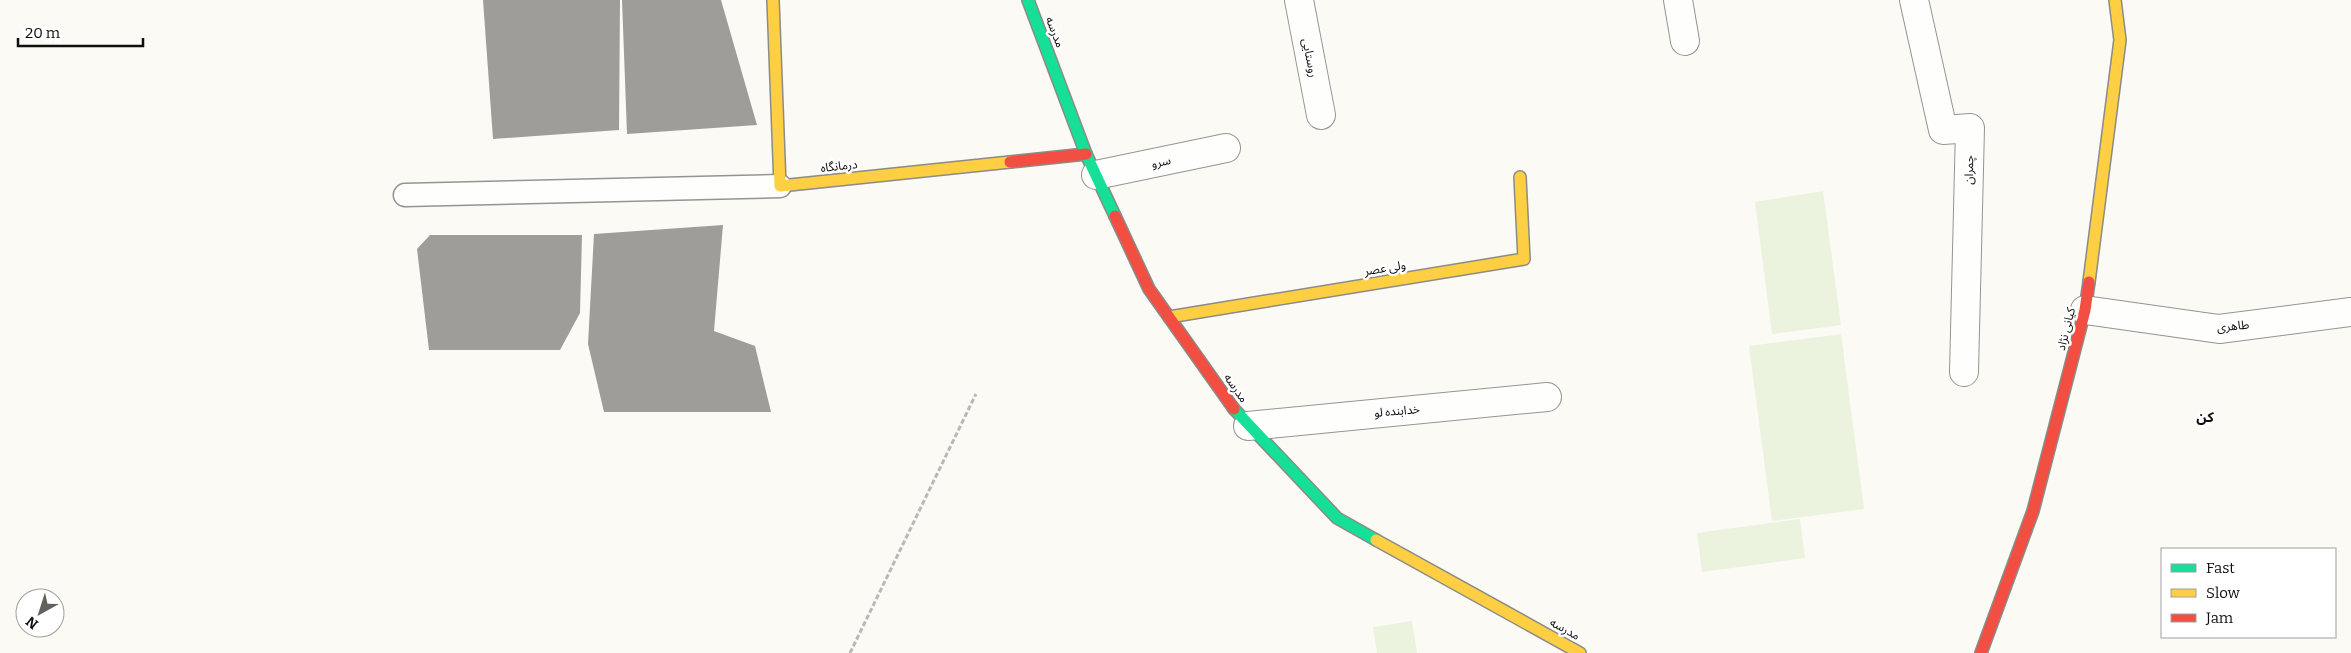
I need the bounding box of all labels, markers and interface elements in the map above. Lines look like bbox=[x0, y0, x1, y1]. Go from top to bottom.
scale bar bbox=[18, 15, 142, 47]
street label: مدرسه bbox=[1043, 15, 1067, 49]
text: 20 m bbox=[25, 24, 61, 42]
street label: روستایی bbox=[1299, 37, 1321, 79]
street label: سرو bbox=[1150, 153, 1172, 171]
street label: چمران bbox=[1962, 155, 1977, 185]
street label: درمانگاه bbox=[820, 157, 858, 175]
street label: ولی عصر bbox=[1362, 258, 1407, 278]
street label: کیانی نژاد bbox=[2054, 305, 2078, 352]
street label: طاهری bbox=[2216, 318, 2250, 334]
street label: مدرسه bbox=[1221, 371, 1251, 405]
street label: خدابنده لو bbox=[1373, 402, 1421, 420]
district label: کن bbox=[2196, 409, 2214, 426]
legend bbox=[2161, 548, 2336, 638]
text: Fast bbox=[2206, 559, 2235, 577]
text: Slow bbox=[2206, 584, 2241, 602]
north arrow bbox=[15, 588, 65, 638]
text: Jam bbox=[2205, 609, 2234, 627]
text: N bbox=[22, 613, 42, 633]
street label: مدرسه bbox=[1548, 615, 1582, 643]

